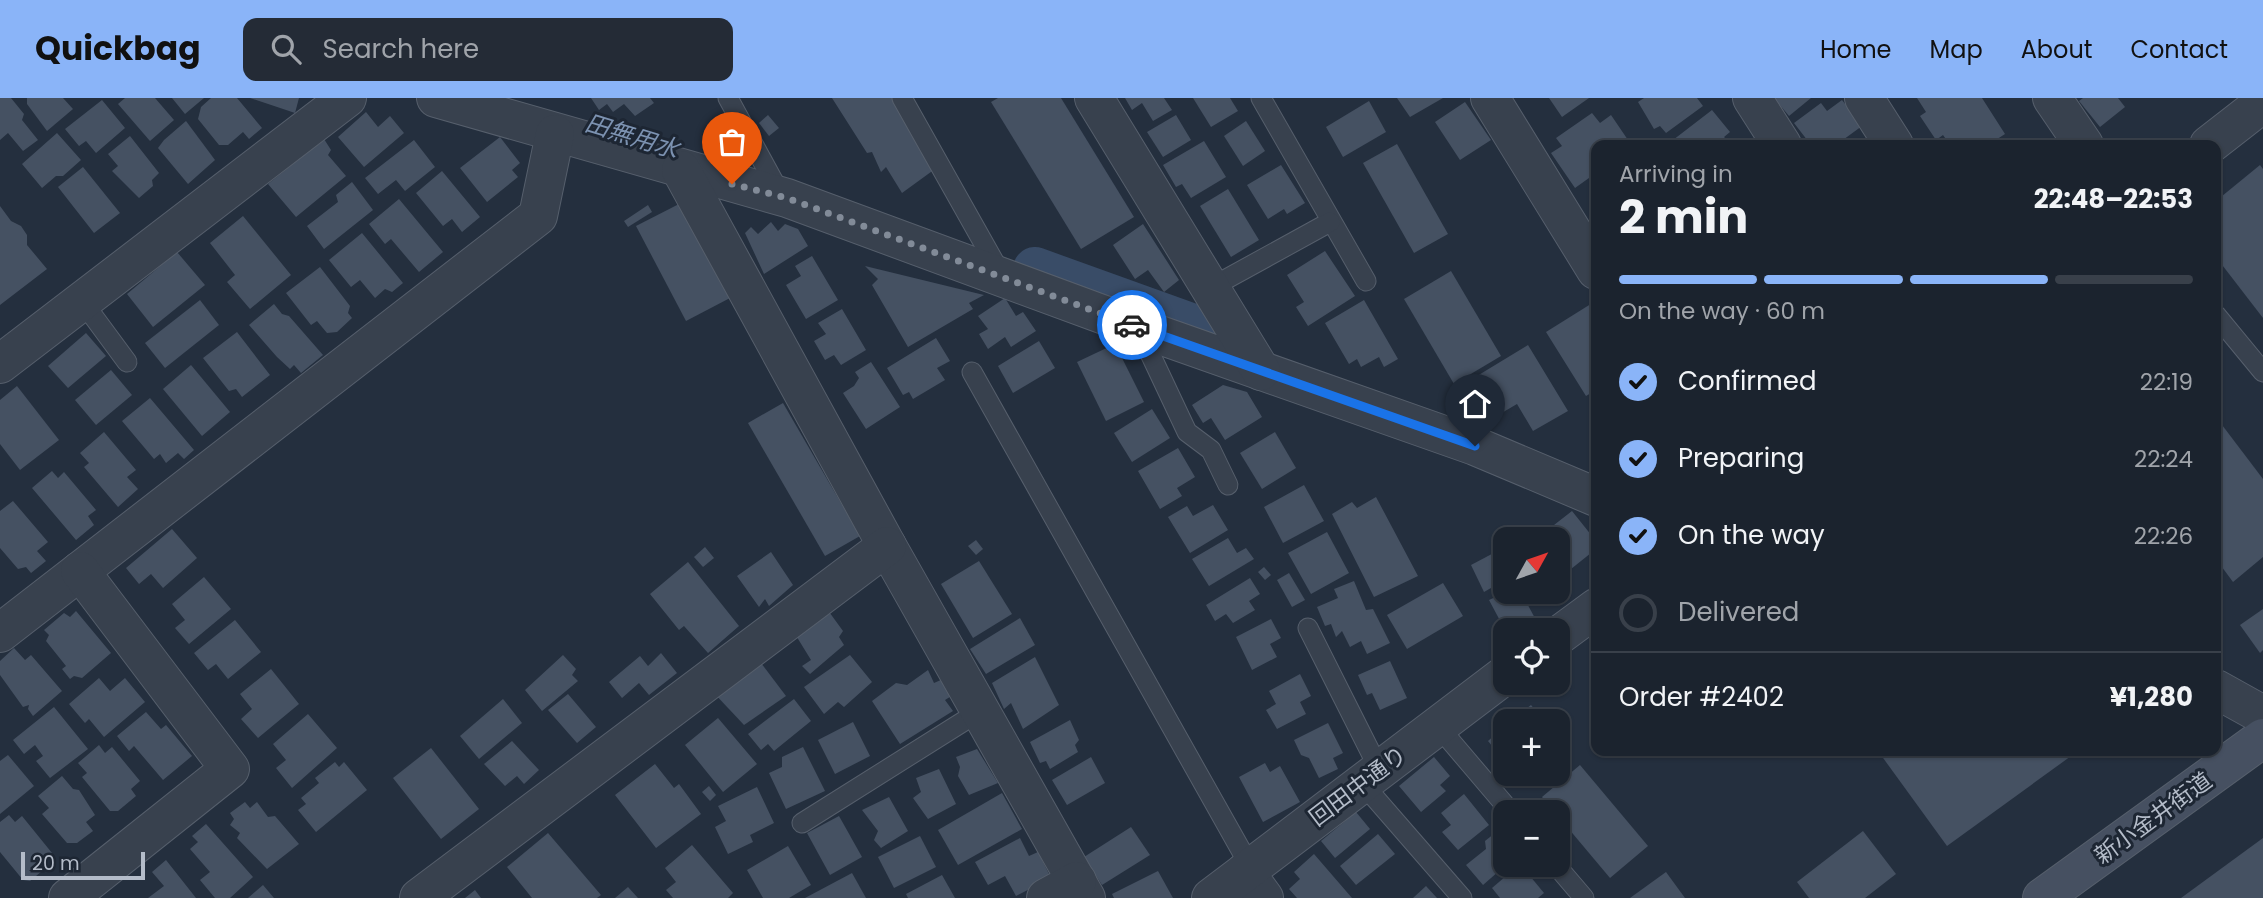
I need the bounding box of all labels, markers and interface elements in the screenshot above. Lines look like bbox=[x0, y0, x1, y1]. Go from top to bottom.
search box bbox=[243, 18, 733, 81]
text: Quickbag bbox=[35, 25, 201, 72]
icon: search bbox=[267, 30, 305, 68]
text: Search here bbox=[323, 31, 479, 67]
text: Home bbox=[1820, 33, 1892, 66]
text: Map bbox=[1930, 33, 1983, 66]
text: About bbox=[2021, 33, 2092, 66]
text: Contact bbox=[2130, 33, 2228, 66]
water label: 田無用水 bbox=[581, 106, 686, 167]
pin bbox=[702, 112, 762, 184]
icon: bag bbox=[713, 123, 751, 161]
text: Arriving in bbox=[1619, 158, 1733, 190]
text: 22:48–22:53 bbox=[2034, 181, 2193, 217]
text: 2 min bbox=[1619, 185, 1748, 249]
courier bbox=[1097, 290, 1167, 360]
text: On the way · 60 m bbox=[1619, 295, 1825, 327]
icon: car bbox=[1113, 306, 1151, 344]
icon: check bbox=[1619, 363, 1657, 401]
text: Confirmed bbox=[1678, 363, 1816, 399]
text: 22:19 bbox=[2140, 366, 2193, 398]
pin bbox=[1445, 374, 1505, 446]
icon: home bbox=[1456, 385, 1494, 423]
icon: check bbox=[1619, 440, 1657, 478]
text: Preparing bbox=[1678, 440, 1804, 476]
text: 22:24 bbox=[2134, 443, 2193, 475]
icon: check bbox=[1619, 517, 1657, 555]
text: On the way bbox=[1678, 517, 1825, 553]
text: 22:26 bbox=[2134, 520, 2193, 552]
north arrow bbox=[1493, 527, 1570, 604]
map controls bbox=[1493, 527, 1570, 877]
text: Delivered bbox=[1678, 594, 1799, 630]
button: locate bbox=[1493, 618, 1570, 695]
text: Order #2402 bbox=[1619, 679, 1784, 715]
text: ¥1,280 bbox=[2110, 679, 2193, 715]
button: + bbox=[1493, 709, 1570, 786]
street label: 回田中通り bbox=[1302, 739, 1414, 833]
street label: 新小金井街道 bbox=[2088, 764, 2218, 872]
button: − bbox=[1493, 800, 1570, 877]
scale bar bbox=[21, 849, 145, 881]
text: 20 m bbox=[32, 850, 80, 877]

